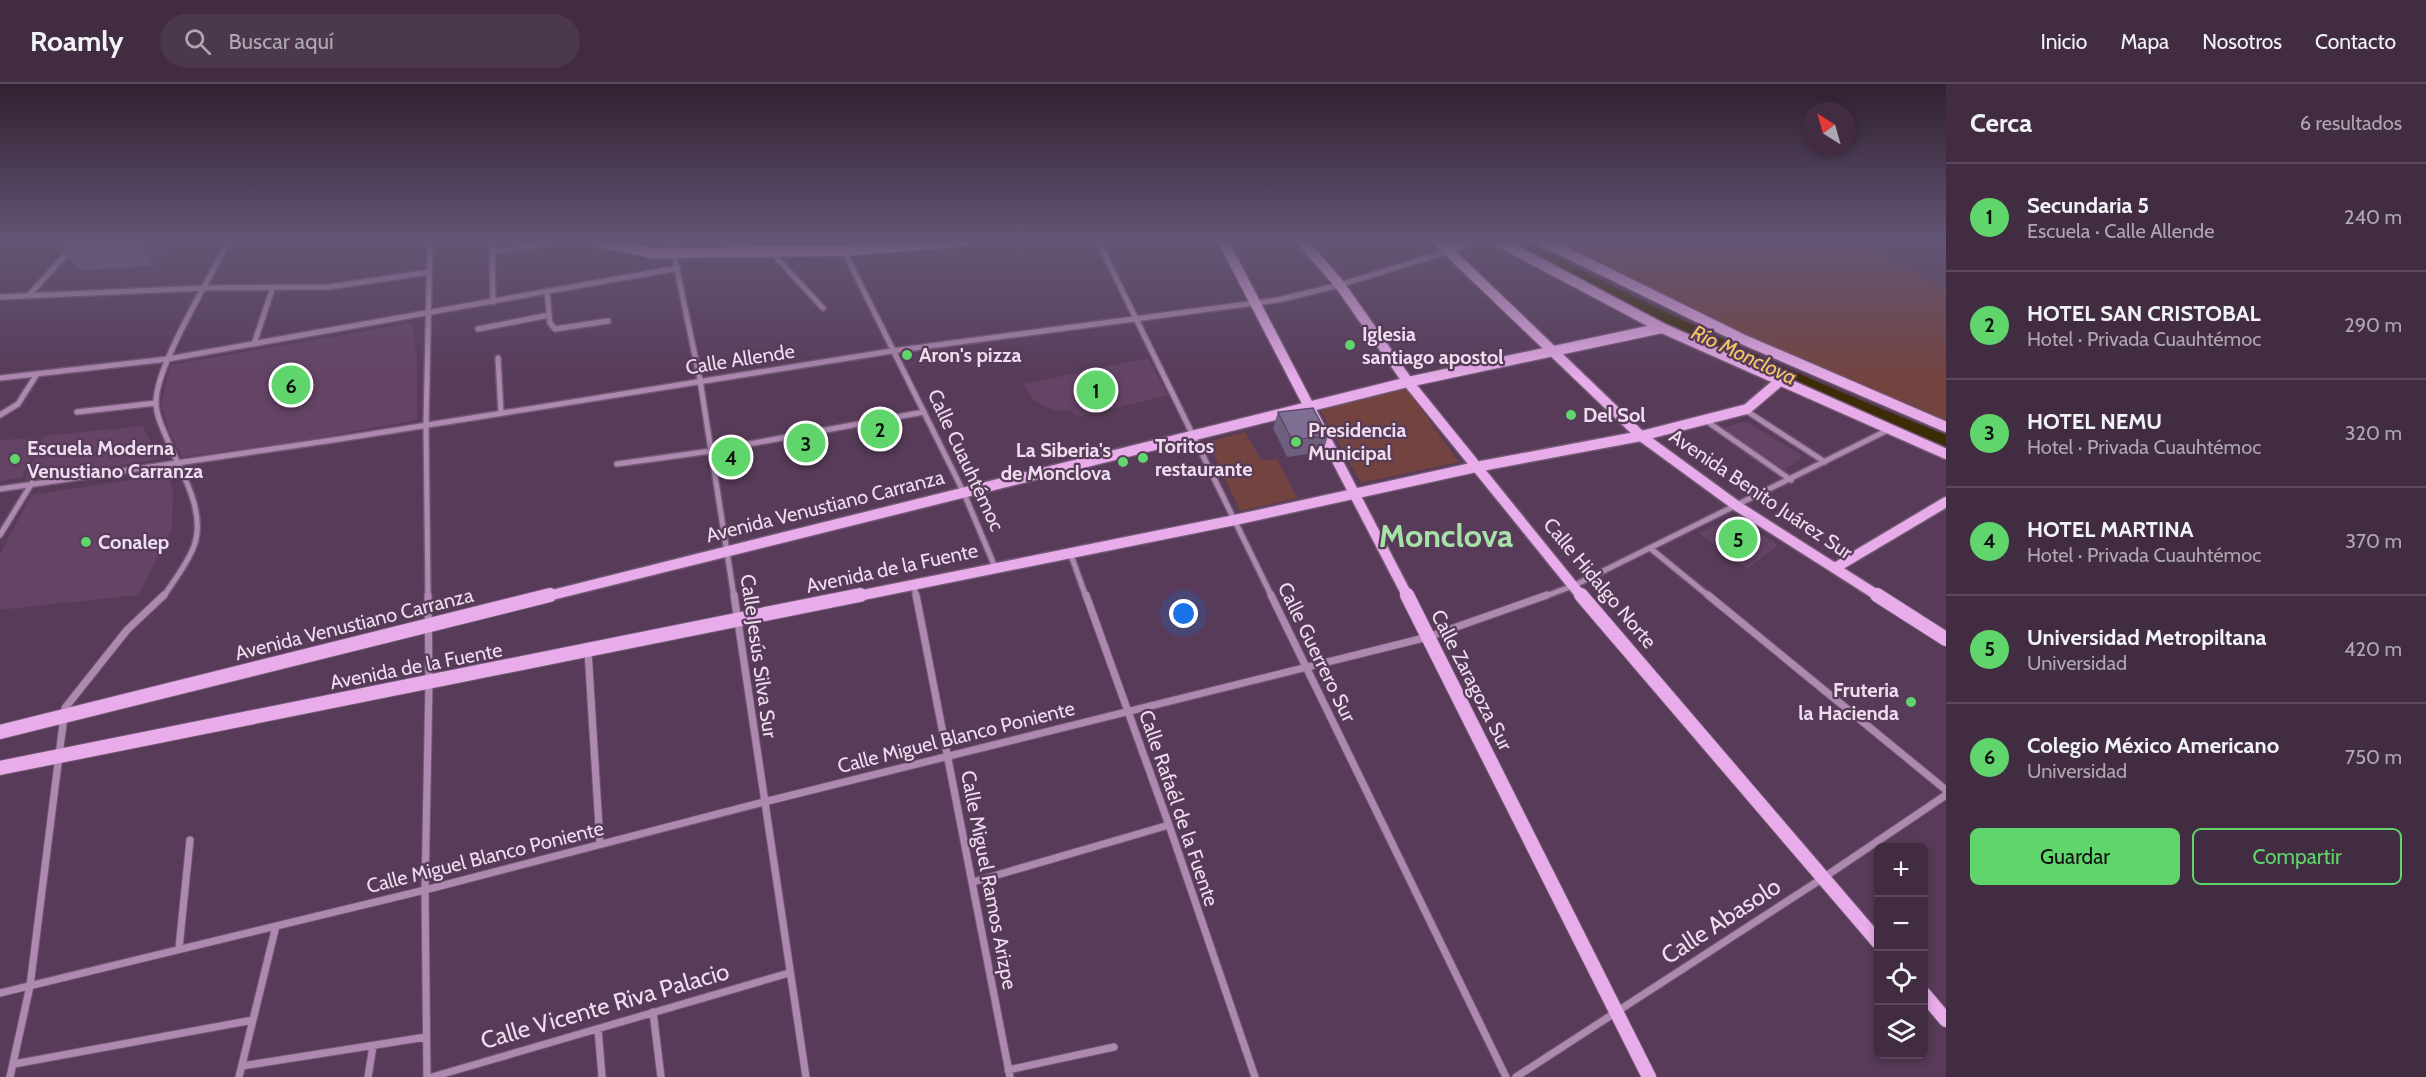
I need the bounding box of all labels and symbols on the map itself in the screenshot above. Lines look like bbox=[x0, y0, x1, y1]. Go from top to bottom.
north arrow bbox=[1802, 102, 1856, 156]
water label: Río Monclova bbox=[1688, 319, 1801, 390]
place label: Iglesia santiago apostol bbox=[1362, 322, 1504, 369]
marker: Iglesia santiago apostol bbox=[1343, 338, 1357, 352]
street label: Calle Allende bbox=[684, 339, 796, 379]
place label: Aron's pizza bbox=[919, 343, 1022, 367]
marker: Aron's pizza bbox=[900, 348, 914, 362]
pin: 6 bbox=[272, 362, 310, 408]
pin: 1 bbox=[1076, 368, 1116, 412]
street label: Calle Cuauhtémoc bbox=[923, 385, 1009, 535]
place label: Del Sol bbox=[1583, 403, 1646, 427]
pin: 2 bbox=[860, 406, 900, 452]
marker: Del Sol bbox=[1564, 408, 1578, 422]
place label: Presidencia Municipal bbox=[1308, 418, 1406, 465]
pin: 3 bbox=[786, 420, 826, 466]
street label: Avenida Benito Juárez Sur bbox=[1665, 424, 1858, 565]
pin: 4 bbox=[712, 434, 750, 479]
place label: Toritos restaurante bbox=[1155, 434, 1253, 481]
marker: Presidencia Municipal bbox=[1289, 435, 1303, 449]
place label: Escuela Moderna Venustiano Carranza bbox=[27, 436, 203, 483]
place label: La Siberia's de Monclova bbox=[1001, 438, 1111, 485]
marker: Toritos restaurante bbox=[1136, 451, 1150, 465]
marker: Escuela Moderna Venustiano Carranza bbox=[8, 452, 22, 466]
marker: La Siberia's de Monclova bbox=[1116, 455, 1130, 469]
street label: Avenida Venustiano Carranza bbox=[703, 465, 947, 547]
street label: Calle Hidalgo Norte bbox=[1538, 513, 1662, 653]
district label: Monclova bbox=[1379, 516, 1513, 555]
pin: 5 bbox=[1718, 516, 1758, 562]
place label: Conalep bbox=[98, 530, 169, 554]
marker: Conalep bbox=[79, 535, 93, 549]
street label: Avenida de la Fuente bbox=[804, 538, 980, 598]
street label: Calle Jesús Silva Sur bbox=[736, 573, 782, 740]
street label: Calle Guerrero Sur bbox=[1273, 578, 1362, 726]
street label: Avenida Venustiano Carranza bbox=[232, 583, 476, 665]
your location bbox=[1169, 599, 1198, 628]
street label: Calle Zaragoza Sur bbox=[1426, 606, 1518, 755]
street label: Avenida de la Fuente bbox=[328, 638, 504, 694]
place label: Fruteria la Hacienda bbox=[1798, 678, 1899, 725]
marker: Fruteria la Hacienda bbox=[1904, 695, 1918, 709]
street label: Calle Miguel Blanco Poniente bbox=[835, 696, 1077, 778]
street label: Calle Rafaél de la Fuente bbox=[1134, 707, 1224, 909]
street label: Calle Miguel Ramos Arizpe bbox=[956, 768, 1022, 992]
street label: Calle Miguel Blanco Poniente bbox=[364, 816, 606, 898]
street label: Calle Abasolo bbox=[1655, 871, 1786, 970]
street label: Calle Vicente Riva Palacio bbox=[477, 956, 732, 1055]

